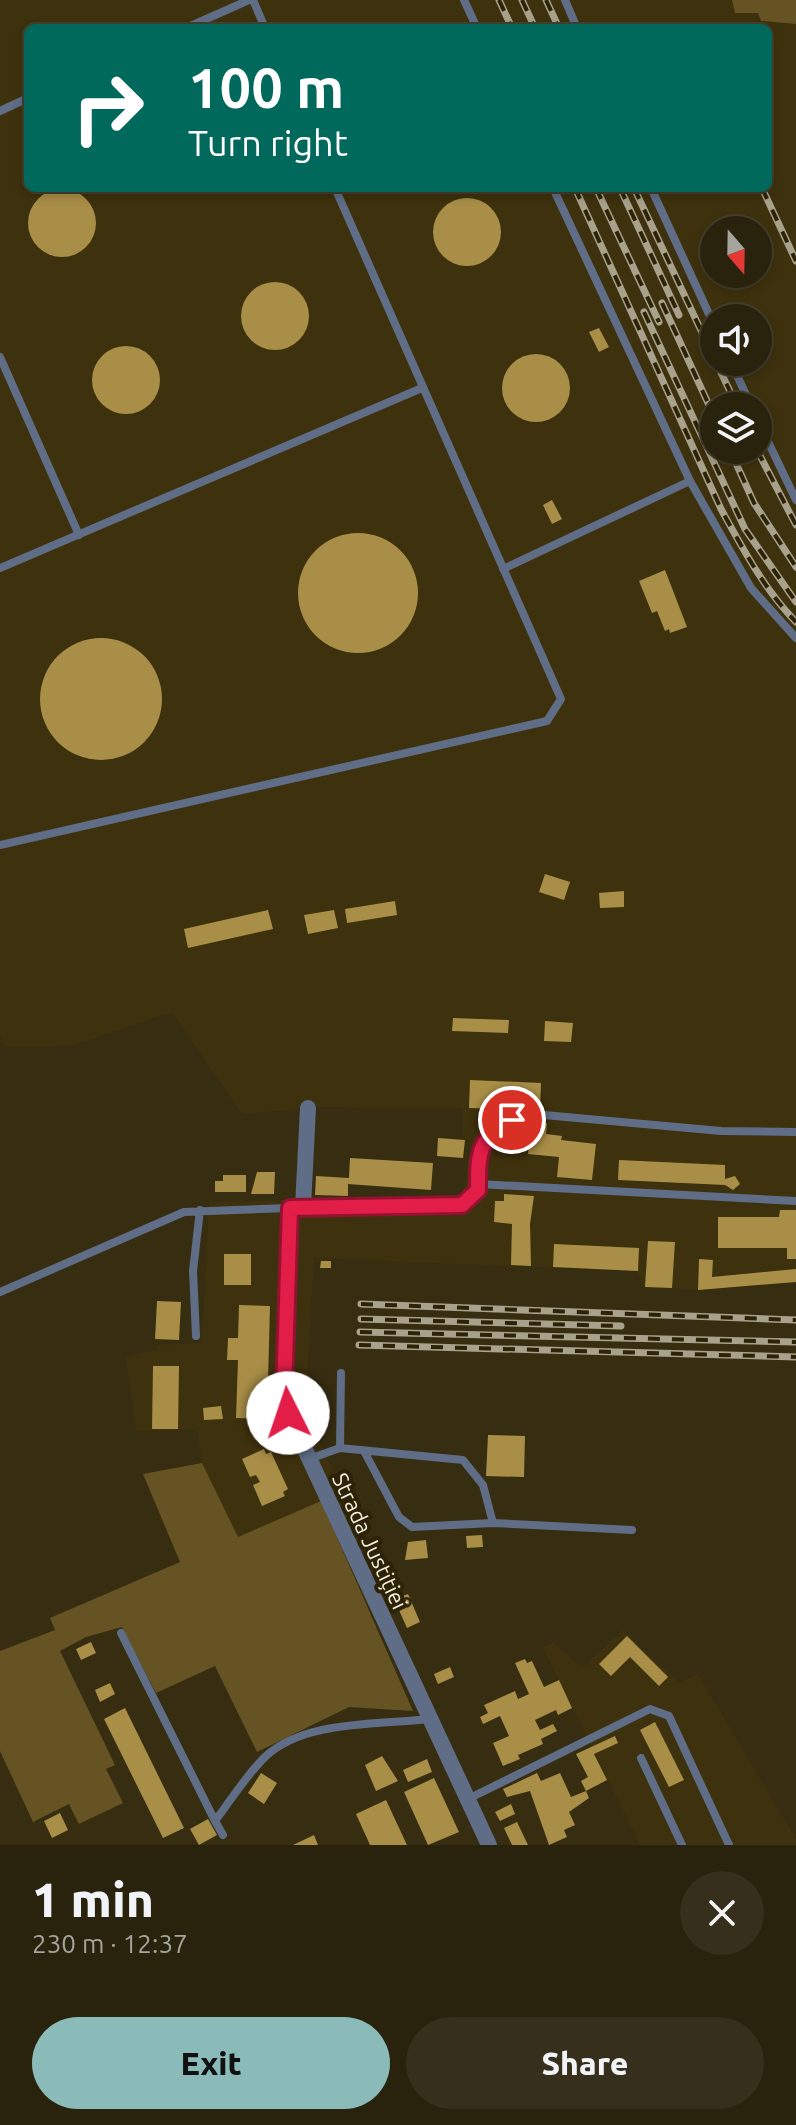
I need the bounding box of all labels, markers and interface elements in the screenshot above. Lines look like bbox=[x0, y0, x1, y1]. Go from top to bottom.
icon: right bbox=[56, 56, 160, 160]
text: 100 m bbox=[188, 56, 344, 119]
text: Turn right bbox=[188, 122, 348, 163]
north arrow bbox=[700, 216, 772, 288]
map controls bbox=[700, 216, 772, 464]
button: sound bbox=[700, 304, 772, 376]
button: layers bbox=[700, 392, 772, 464]
pin bbox=[478, 1086, 546, 1154]
icon: arrive bbox=[490, 1098, 534, 1142]
position arrow bbox=[246, 1371, 330, 1455]
street label: Strada Justiției bbox=[328, 1469, 413, 1613]
button: close bbox=[680, 1871, 764, 1955]
text: 1 min bbox=[32, 1872, 154, 1926]
text: 230 m · 12:37 bbox=[32, 1929, 188, 1958]
button: Exit bbox=[32, 2017, 390, 2109]
button: Share bbox=[406, 2017, 764, 2109]

